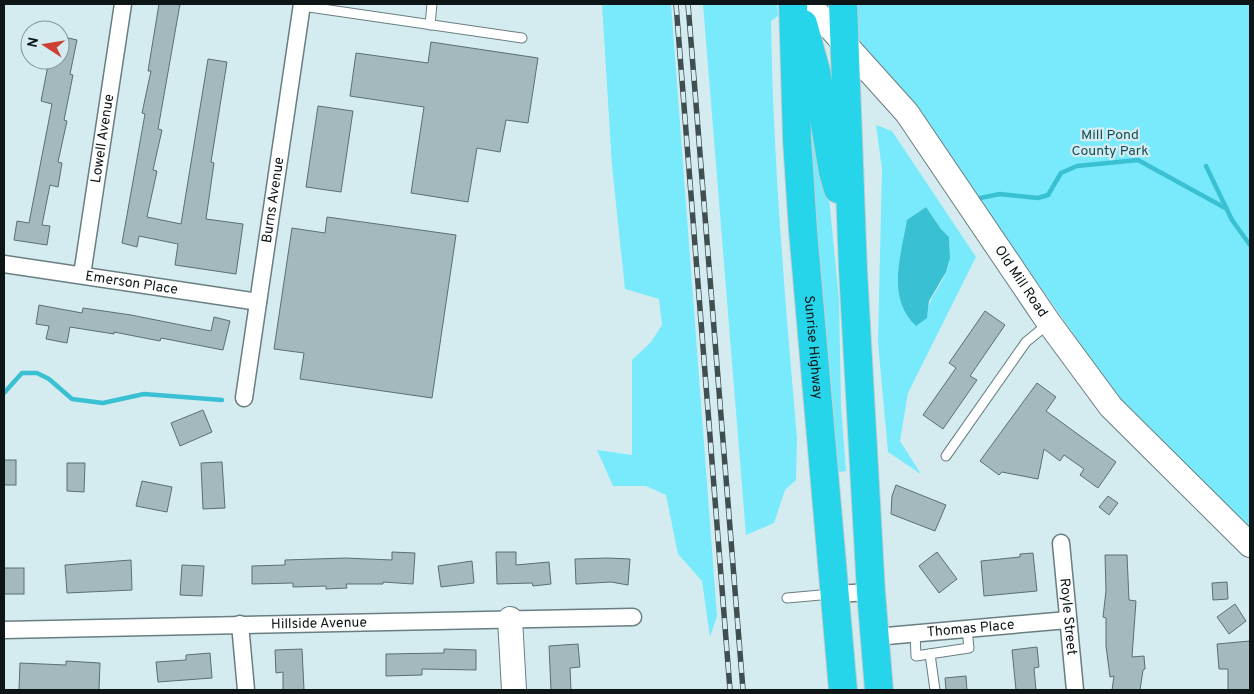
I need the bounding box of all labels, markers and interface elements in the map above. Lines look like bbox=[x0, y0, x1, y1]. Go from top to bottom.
north arrow bbox=[20, 20, 70, 70]
text: N bbox=[24, 36, 43, 49]
street label: Lowell Avenue bbox=[88, 93, 118, 184]
park label: Mill Pond County Park bbox=[1071, 127, 1149, 160]
street label: Burns Avenue bbox=[258, 156, 288, 244]
street label: Old Mill Road bbox=[991, 242, 1051, 321]
street label: Emerson Place bbox=[84, 268, 179, 298]
street label: Sunrise Highway bbox=[800, 295, 826, 400]
street label: Royle Street bbox=[1056, 577, 1080, 656]
street label: Hillside Avenue bbox=[271, 614, 367, 633]
street label: Thomas Place bbox=[926, 616, 1015, 641]

